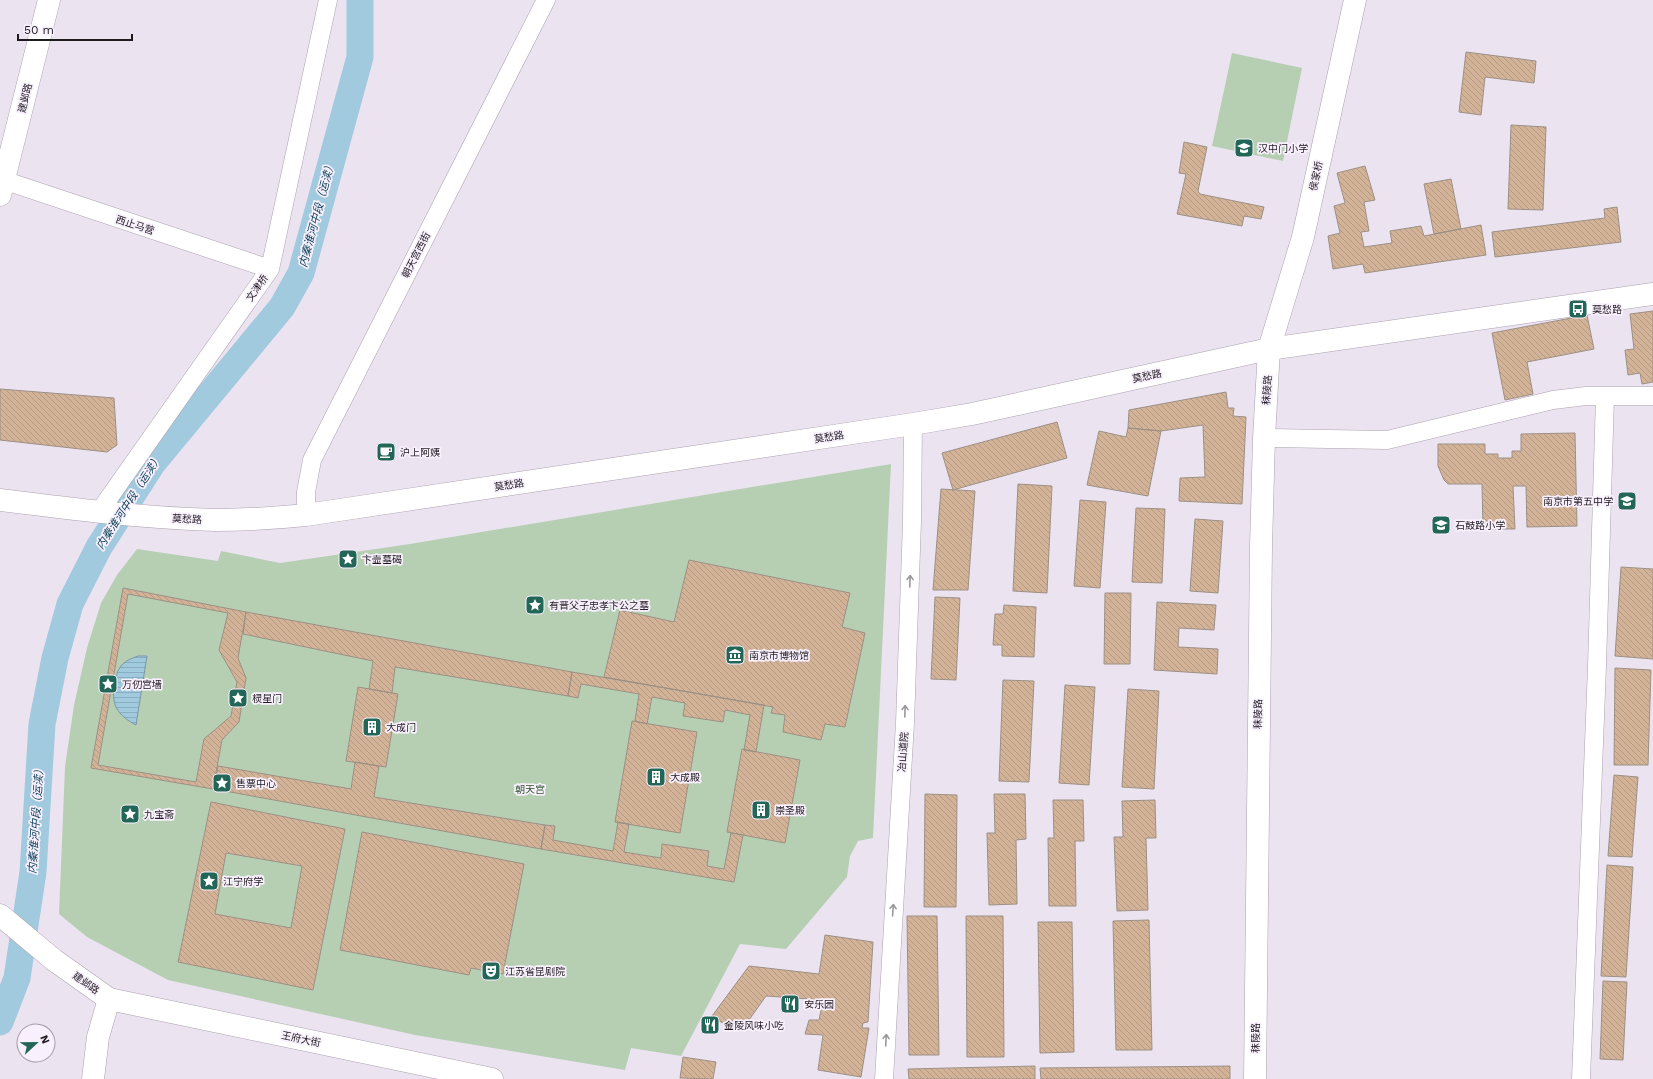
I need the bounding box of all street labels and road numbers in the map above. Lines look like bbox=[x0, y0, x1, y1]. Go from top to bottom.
street label: 建邺路 bbox=[16, 82, 34, 114]
street label: 侯家桥 bbox=[1308, 160, 1324, 192]
street label: 西止马营 bbox=[114, 214, 156, 236]
street label: 朝天宫西街 bbox=[400, 230, 432, 280]
street label: 文津桥 bbox=[244, 273, 270, 303]
street label: 莫愁路 bbox=[1131, 368, 1163, 384]
street label: 秣陵路 bbox=[1260, 375, 1274, 405]
street label: 莫愁路 bbox=[813, 429, 845, 445]
street label: 莫愁路 bbox=[493, 477, 525, 493]
street label: 莫愁路 bbox=[172, 513, 202, 525]
street label: 秣陵路 bbox=[1252, 699, 1264, 729]
street label: 冶山道院 bbox=[896, 732, 910, 772]
street label: 建邺路 bbox=[71, 970, 101, 996]
street label: 秣陵路 bbox=[1250, 1023, 1261, 1053]
street label: 王府大街 bbox=[280, 1029, 322, 1049]

